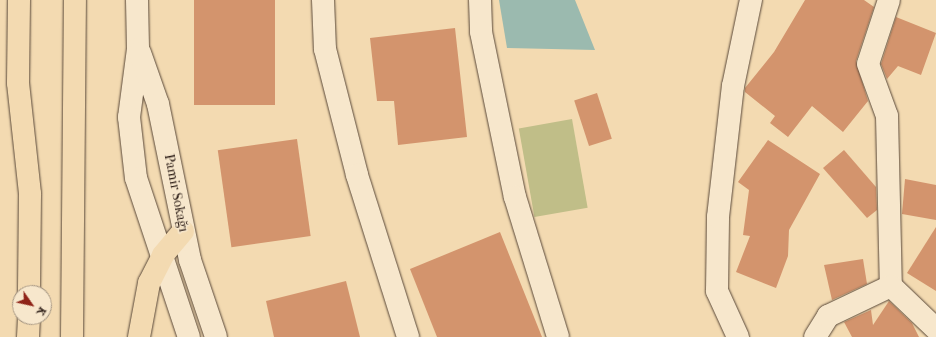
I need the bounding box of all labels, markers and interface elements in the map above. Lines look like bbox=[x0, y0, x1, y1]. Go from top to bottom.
street label: Pamir Sokağı bbox=[160, 153, 192, 233]
north arrow bbox=[12, 285, 52, 325]
text: K bbox=[34, 304, 49, 318]

